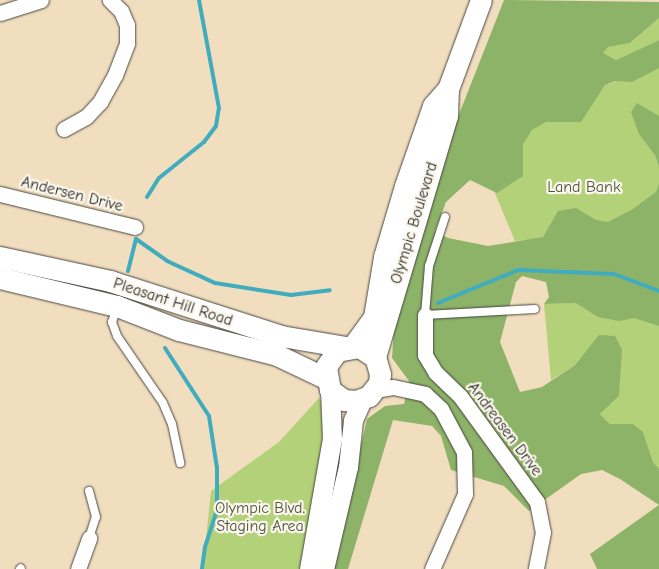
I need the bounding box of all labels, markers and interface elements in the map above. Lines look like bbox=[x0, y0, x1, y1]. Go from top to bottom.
street label: Olympic Boulevard bbox=[386, 160, 442, 286]
street label: Andersen Drive bbox=[19, 172, 125, 216]
park label: Land Bank bbox=[547, 177, 621, 197]
street label: Pleasant Hill Road bbox=[111, 274, 235, 330]
street label: Andreasen Drive bbox=[464, 378, 546, 480]
park label: Olympic Blvd. Staging Area bbox=[215, 498, 305, 536]

